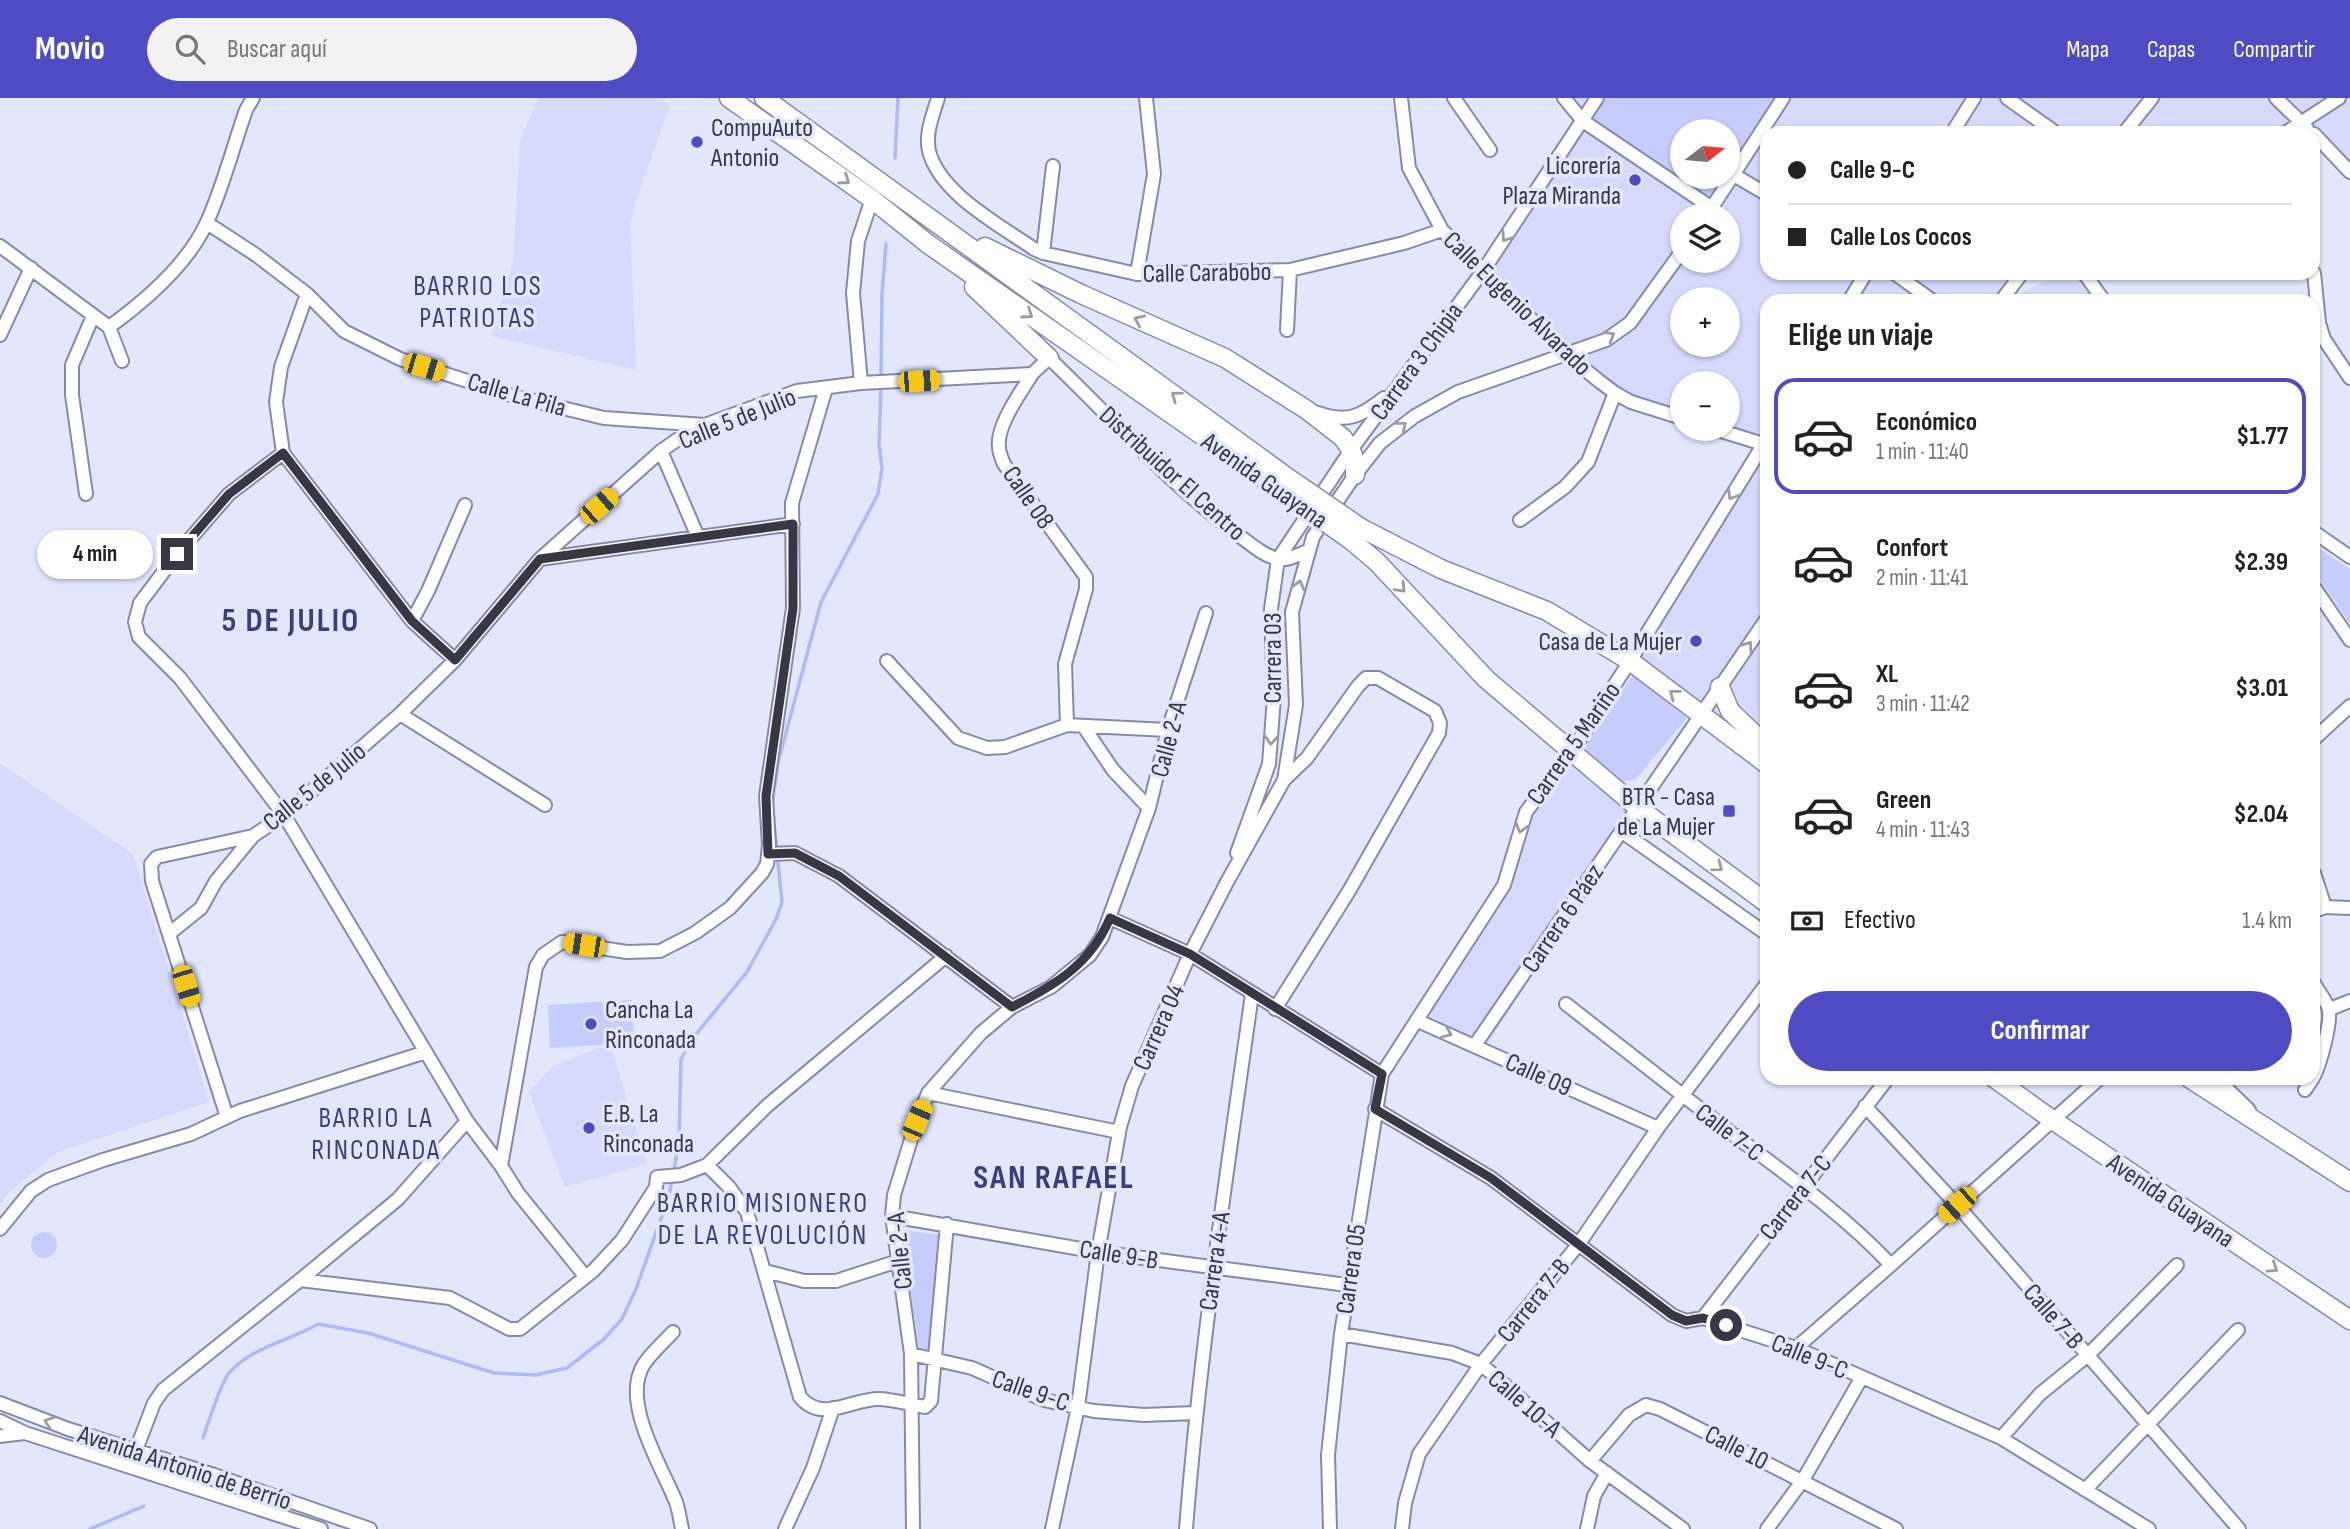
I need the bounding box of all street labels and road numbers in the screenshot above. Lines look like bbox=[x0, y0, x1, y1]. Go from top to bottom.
street label: Calle Eugenio Alvarado bbox=[1436, 225, 1598, 383]
street label: Calle Carabobo bbox=[1142, 257, 1272, 290]
street label: Carrera 3 Chipia bbox=[1364, 297, 1470, 427]
street label: Calle La Pila bbox=[464, 367, 569, 424]
street label: Calle 5 de Julio bbox=[674, 382, 801, 457]
street label: Distribuidor El Centro bbox=[1092, 400, 1252, 548]
street label: Avenida Guayana bbox=[1194, 426, 1333, 536]
street label: Calle 08 bbox=[995, 461, 1060, 535]
street label: Carrera 03 bbox=[1258, 613, 1289, 703]
street label: Carrera 5 Mariño bbox=[1521, 677, 1628, 811]
street label: Calle 2-A bbox=[1144, 697, 1195, 781]
street label: Calle 5 de Julio bbox=[257, 736, 373, 838]
street label: Carrera 6 Páez bbox=[1516, 859, 1611, 979]
street label: Carrera 04 bbox=[1127, 980, 1192, 1075]
street label: Calle 09 bbox=[1500, 1047, 1576, 1104]
street label: Calle 7-C bbox=[1689, 1097, 1769, 1169]
street label: Avenida Guayana bbox=[2100, 1147, 2240, 1255]
street label: Carrera 7-C bbox=[1753, 1149, 1839, 1247]
street label: Carrera 4-A bbox=[1193, 1209, 1238, 1313]
street label: Calle 2-A bbox=[881, 1210, 920, 1291]
street label: Carrera 05 bbox=[1330, 1222, 1373, 1316]
street label: Calle 9-B bbox=[1077, 1234, 1160, 1277]
street label: Carrera 7-B bbox=[1491, 1253, 1577, 1349]
street label: Calle 7-B bbox=[2016, 1278, 2090, 1356]
street label: Calle 9-C bbox=[1766, 1328, 1852, 1387]
street label: Calle 9-C bbox=[988, 1364, 1073, 1419]
street label: Calle 10-A bbox=[1481, 1364, 1568, 1445]
street label: Avenida Antonio de Berrío bbox=[73, 1419, 295, 1518]
street label: Calle 10 bbox=[1699, 1419, 1773, 1477]

